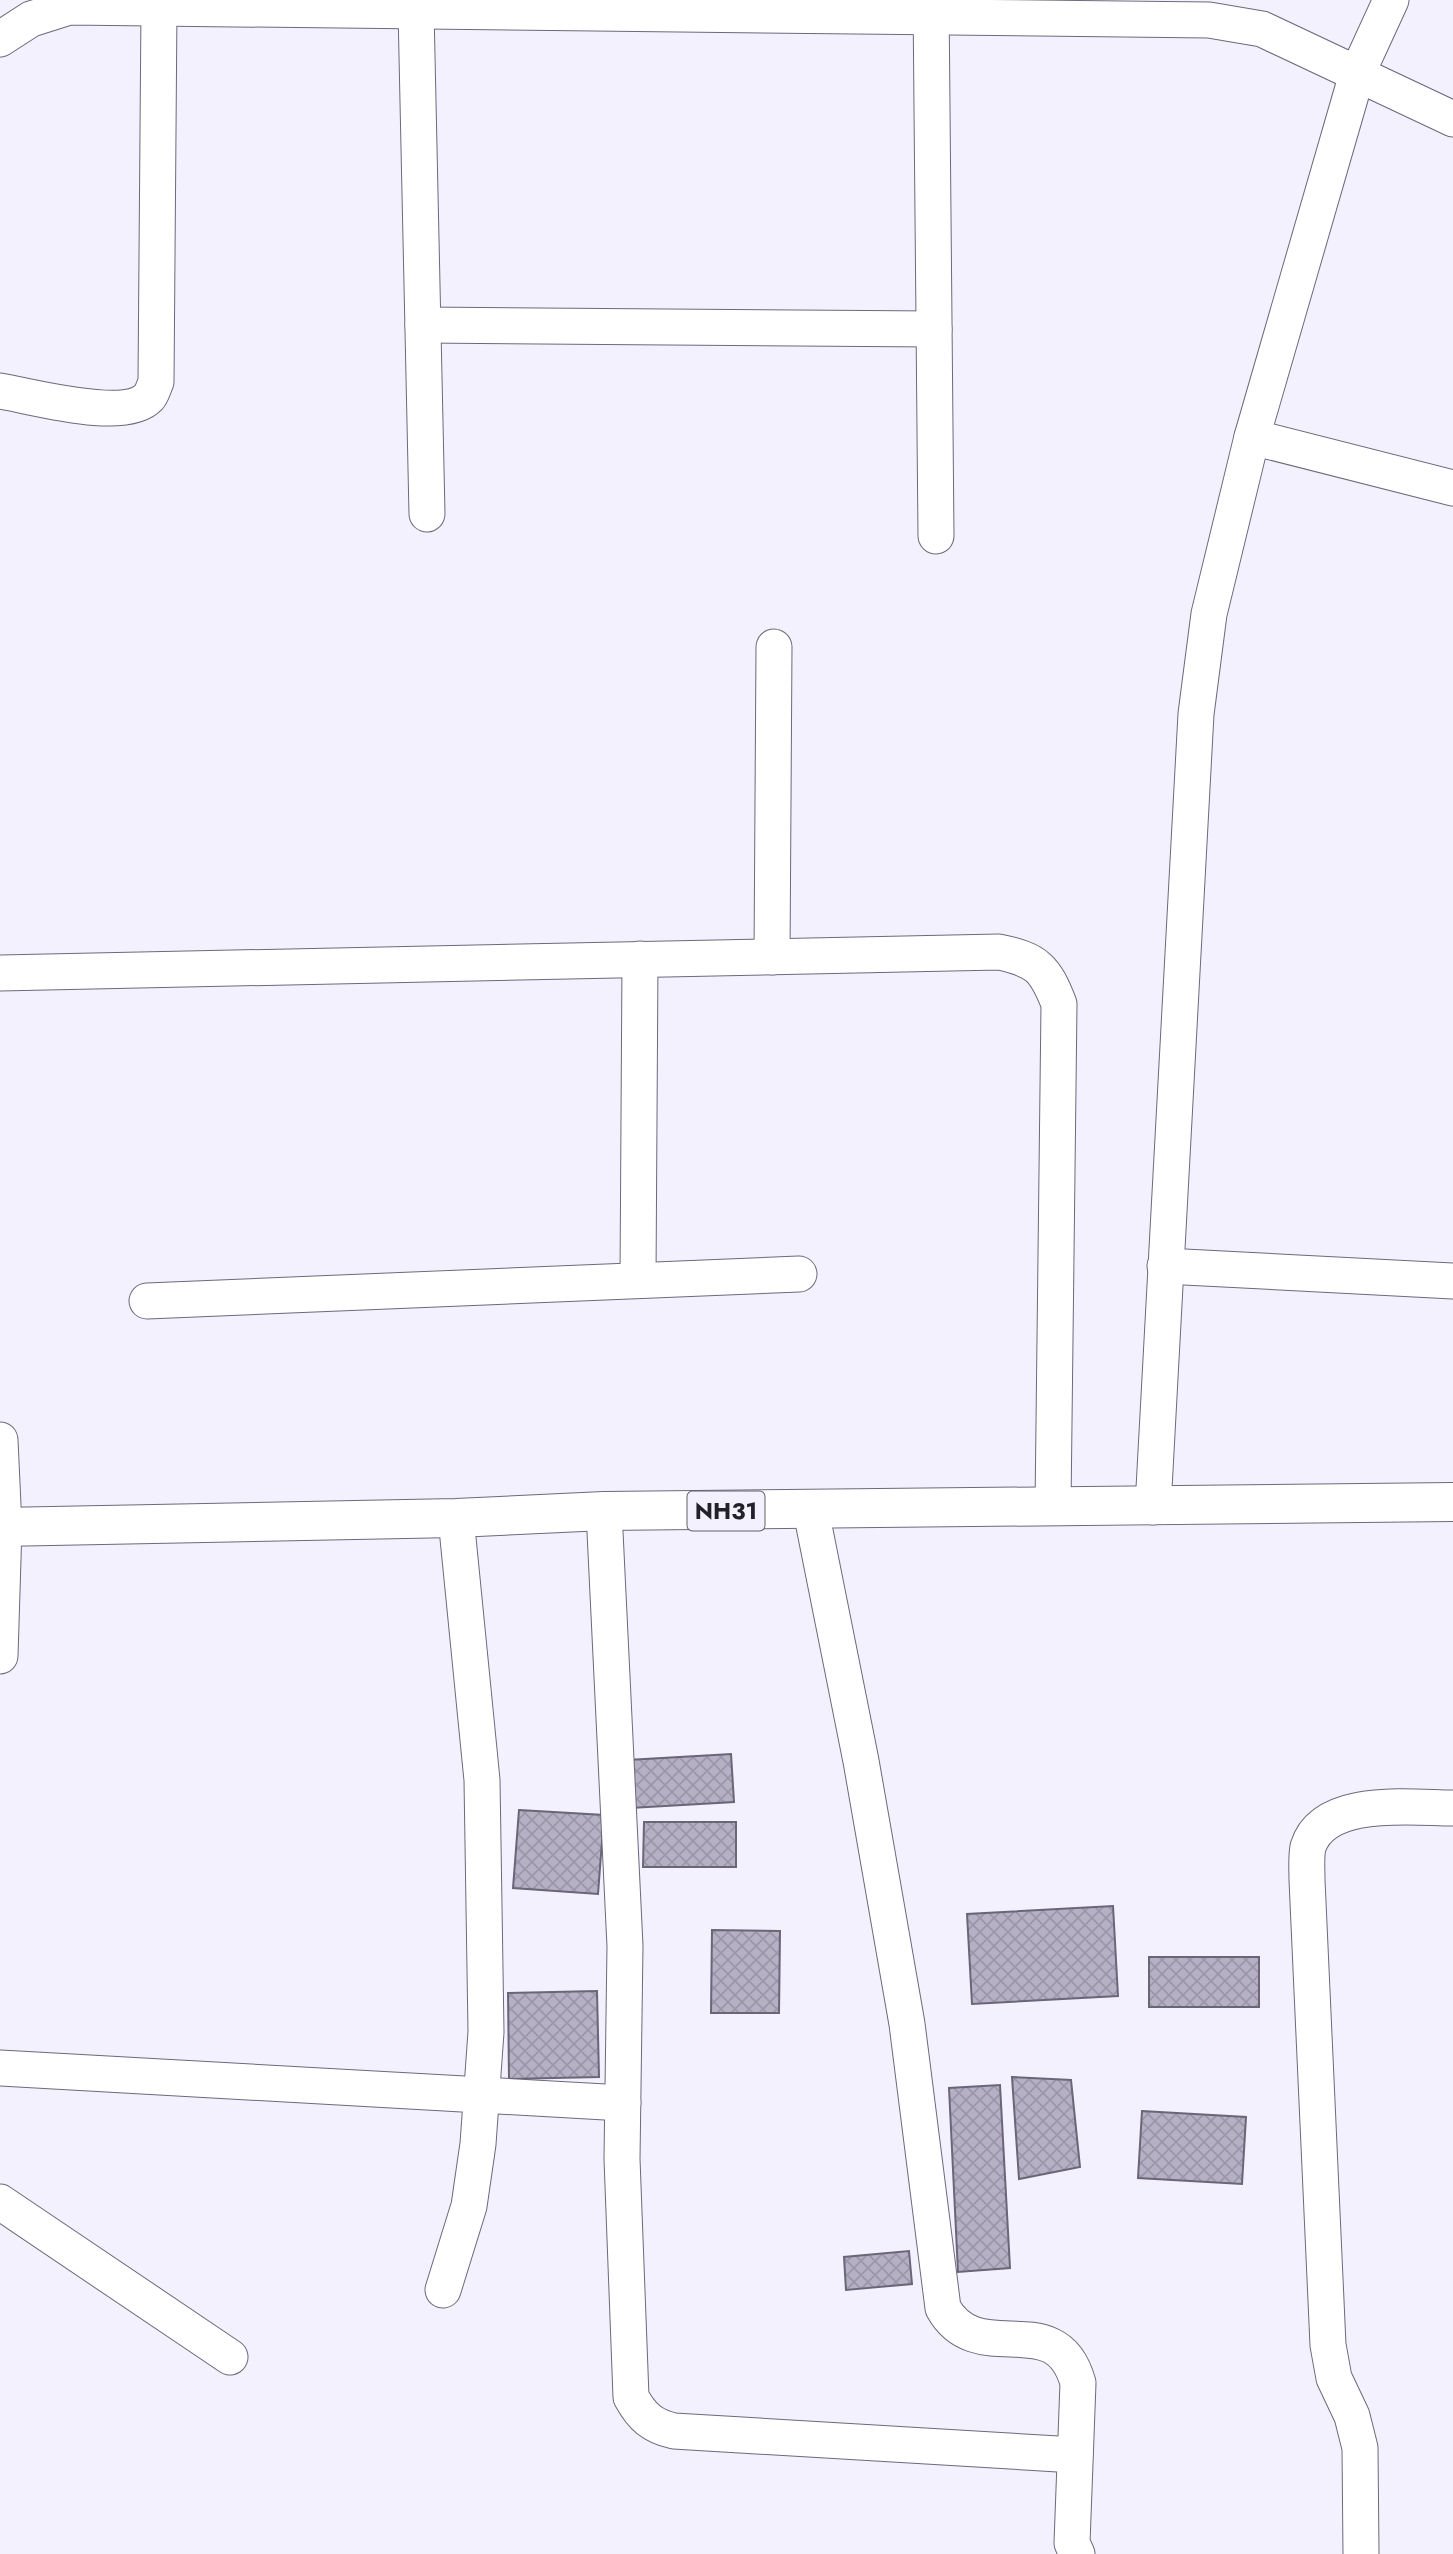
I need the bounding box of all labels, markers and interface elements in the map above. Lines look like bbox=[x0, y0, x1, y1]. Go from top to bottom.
road number: NH31 bbox=[688, 1492, 764, 1530]

